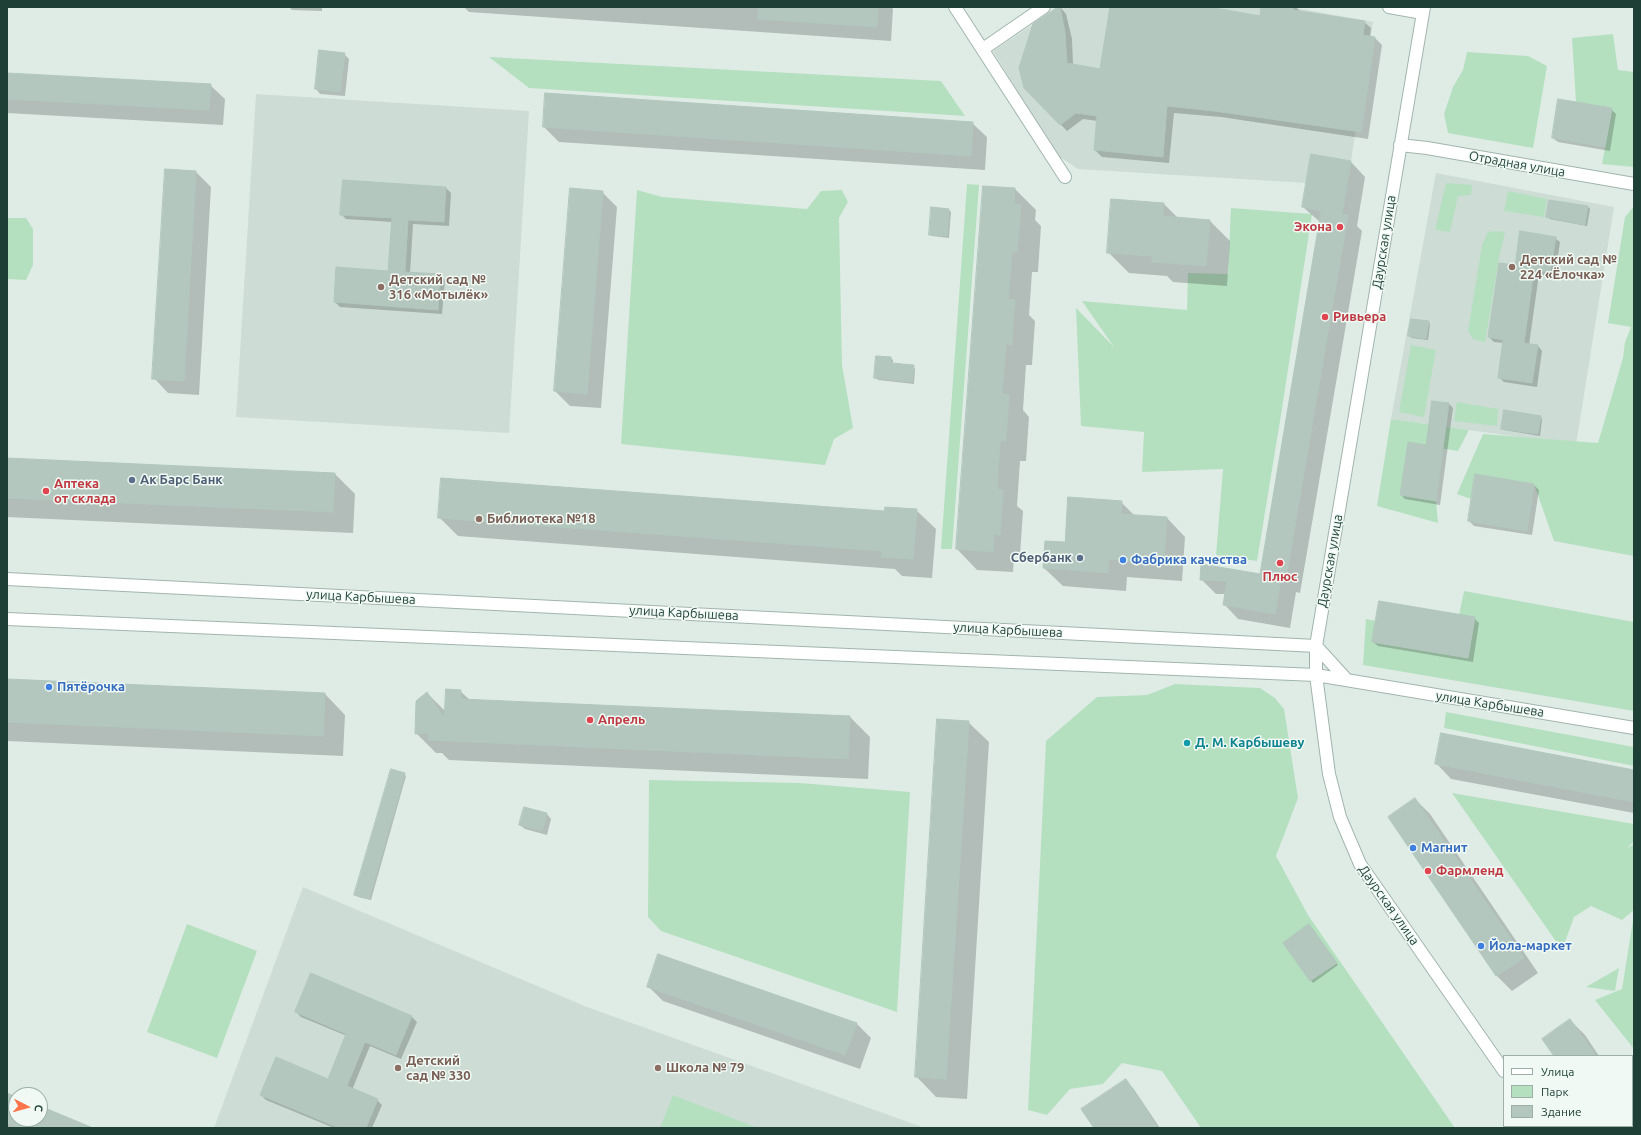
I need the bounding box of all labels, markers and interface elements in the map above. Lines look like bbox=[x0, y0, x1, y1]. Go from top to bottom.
street label: Отрадная улица bbox=[1468, 148, 1566, 180]
street label: Даурская улица bbox=[1369, 194, 1399, 290]
place label: Экона bbox=[1294, 219, 1332, 235]
marker: Экона bbox=[1335, 222, 1345, 232]
place label: Детский сад № 224 «Ёлочка» bbox=[1520, 252, 1617, 283]
marker: Детский сад № 224 «Ёлочка» bbox=[1507, 262, 1517, 272]
place label: Детский сад № 316 «Мотылёк» bbox=[389, 272, 488, 303]
marker: Детский сад № 316 «Мотылёк» bbox=[376, 282, 386, 292]
place label: Ривьера bbox=[1333, 309, 1386, 325]
marker: Ривьера bbox=[1320, 312, 1330, 322]
place label: Ак Барс Банк bbox=[140, 472, 223, 488]
marker: Ак Барс Банк bbox=[127, 475, 137, 485]
place label: Аптека от склада bbox=[54, 476, 116, 507]
marker: Аптека от склада bbox=[41, 486, 51, 496]
place label: Библиотека №18 bbox=[487, 511, 596, 527]
street label: Даурская улица bbox=[1314, 513, 1346, 609]
marker: Библиотека №18 bbox=[474, 514, 484, 524]
place label: Сбербанк bbox=[1011, 550, 1072, 566]
place label: Фабрика качества bbox=[1131, 552, 1247, 568]
marker: Сбербанк bbox=[1075, 553, 1085, 563]
marker: Фабрика качества bbox=[1118, 555, 1128, 565]
marker: Плюс bbox=[1275, 558, 1285, 568]
place label: Плюс bbox=[1263, 569, 1297, 585]
street label: улица Карбышева bbox=[306, 586, 416, 608]
street label: улица Карбышева bbox=[629, 602, 739, 624]
street label: улица Карбышева bbox=[953, 619, 1063, 641]
place label: Пятёрочка bbox=[57, 679, 125, 695]
marker: Пятёрочка bbox=[44, 682, 54, 692]
street label: улица Карбышева bbox=[1435, 688, 1545, 720]
place label: Апрель bbox=[598, 712, 645, 728]
marker: Апрель bbox=[585, 715, 595, 725]
place label: Д. М. Карбышеву bbox=[1195, 735, 1304, 751]
marker: Д. М. Карбышеву bbox=[1182, 738, 1192, 748]
place label: Магнит bbox=[1421, 840, 1468, 856]
marker: Магнит bbox=[1408, 843, 1418, 853]
street label: Даурская улица bbox=[1355, 862, 1423, 948]
place label: Фармленд bbox=[1436, 863, 1504, 879]
marker: Фармленд bbox=[1423, 866, 1433, 876]
place label: Йола-маркет bbox=[1489, 938, 1572, 954]
marker: Йола-маркет bbox=[1476, 941, 1486, 951]
place label: Детский сад № 330 bbox=[406, 1053, 471, 1084]
legend bbox=[1503, 1055, 1633, 1127]
place label: Школа № 79 bbox=[666, 1060, 744, 1076]
marker: Детский сад № 330 bbox=[393, 1063, 403, 1073]
marker: Школа № 79 bbox=[653, 1063, 663, 1073]
text: Улица bbox=[1541, 1065, 1574, 1078]
text: Парк bbox=[1541, 1085, 1569, 1098]
north arrow bbox=[8, 1087, 48, 1127]
text: С bbox=[33, 1104, 45, 1112]
text: Здание bbox=[1541, 1105, 1582, 1118]

